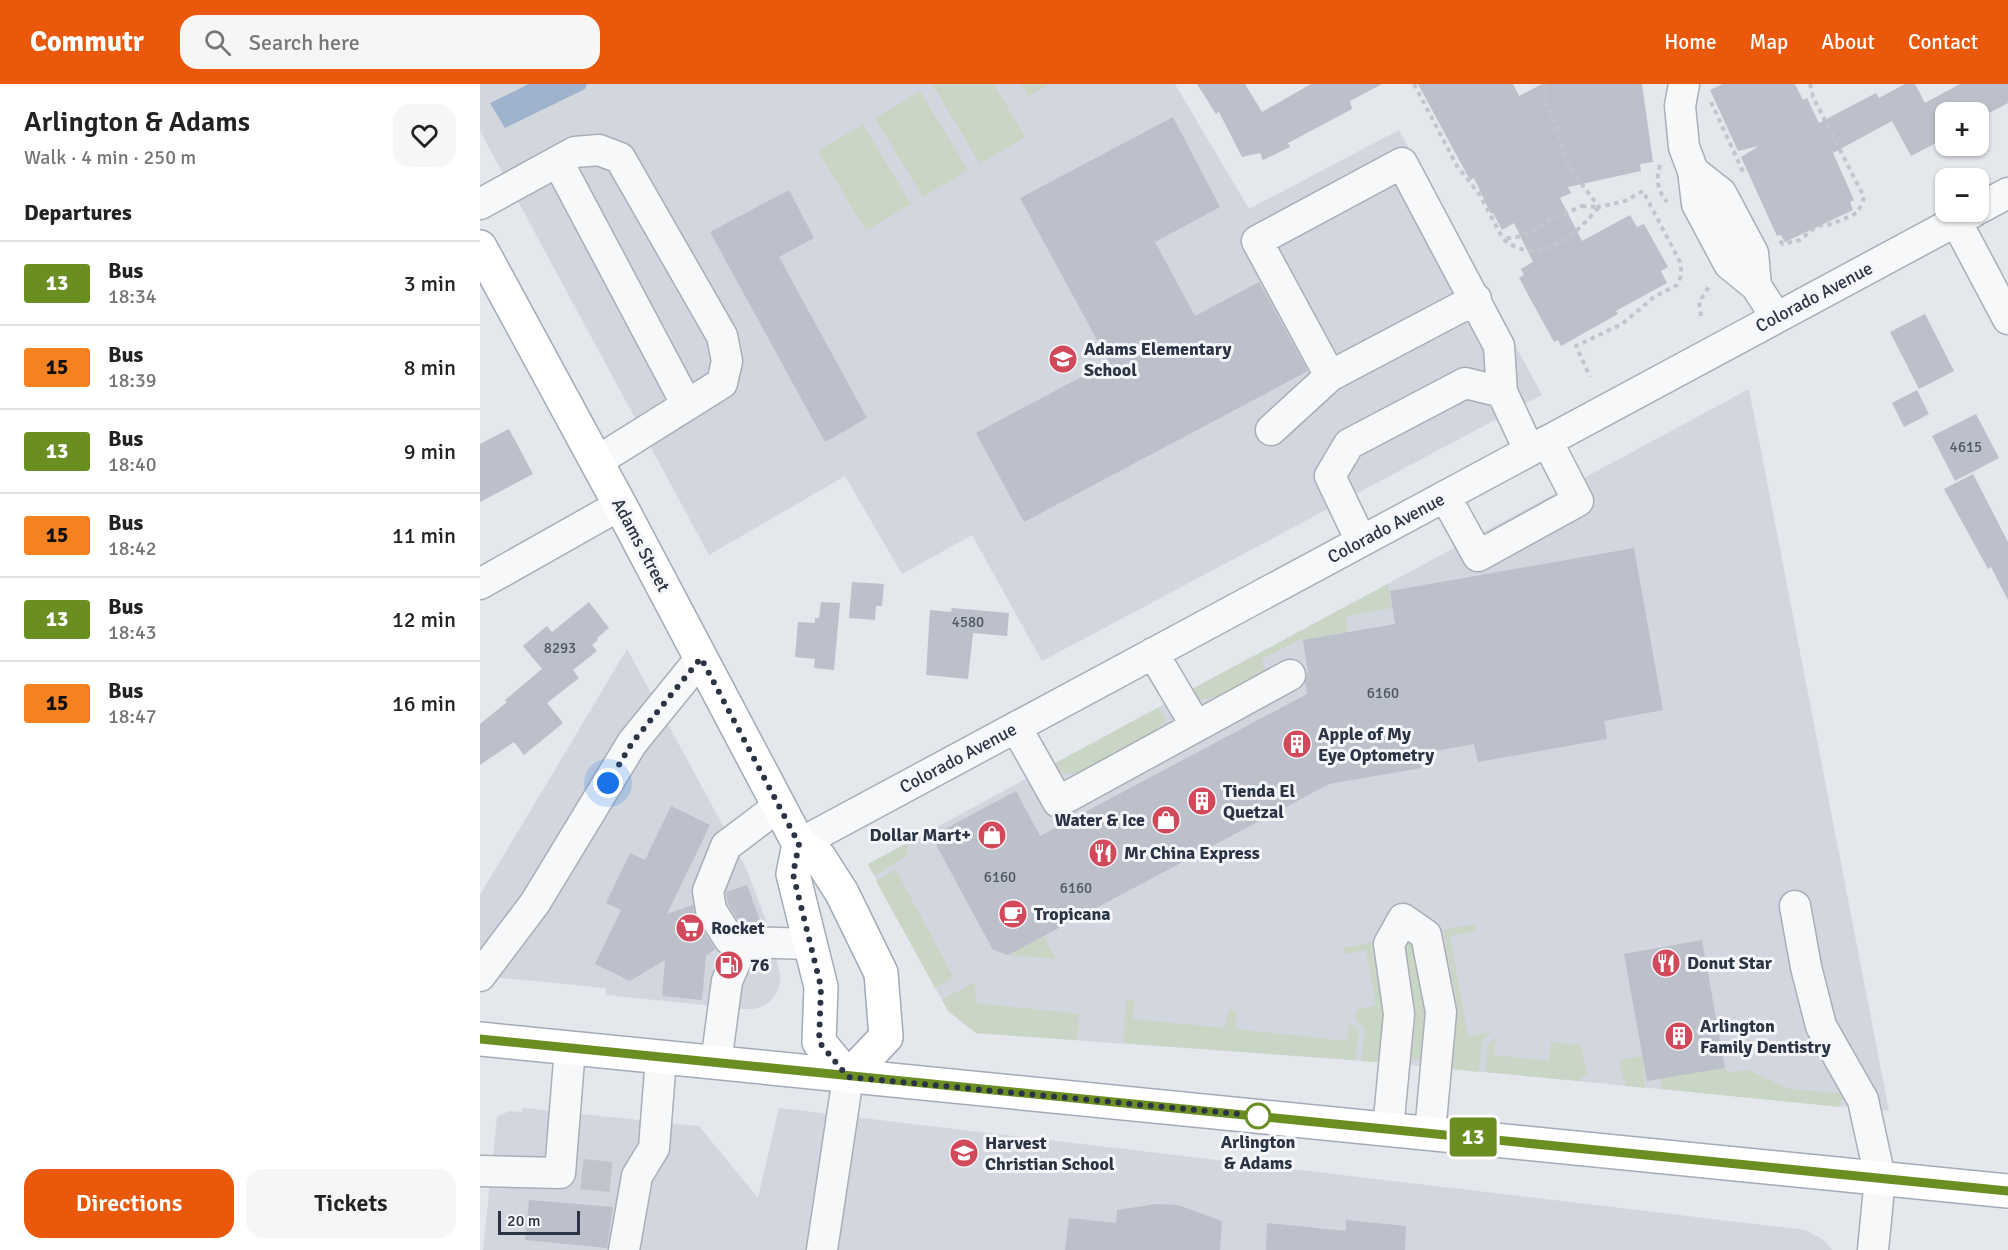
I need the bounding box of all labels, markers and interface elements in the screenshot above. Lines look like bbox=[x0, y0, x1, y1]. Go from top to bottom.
search box bbox=[180, 15, 600, 69]
text: Commutr bbox=[30, 25, 144, 59]
icon: search bbox=[201, 26, 234, 59]
text: Search here bbox=[249, 29, 360, 56]
text: Home bbox=[1664, 29, 1717, 55]
text: Map bbox=[1750, 29, 1788, 55]
text: About bbox=[1821, 29, 1875, 55]
text: Contact bbox=[1908, 29, 1978, 55]
map controls bbox=[1935, 102, 1989, 222]
button: + bbox=[1935, 102, 1989, 156]
button: heart bbox=[393, 104, 456, 167]
text: Arlington & Adams bbox=[24, 105, 250, 139]
text: Walk · 4 min · 250 m bbox=[24, 145, 196, 170]
button: − bbox=[1935, 168, 1989, 222]
text: Departures bbox=[24, 199, 132, 226]
text: Bus bbox=[108, 257, 143, 284]
street label: Colorado Avenue bbox=[1752, 257, 1876, 337]
text: 13 bbox=[46, 270, 68, 296]
text: 3 min bbox=[404, 270, 456, 297]
text: 18:34 bbox=[108, 284, 157, 309]
place label: Adams Elementary School bbox=[1084, 338, 1232, 381]
text: Bus bbox=[108, 341, 143, 368]
school or university icon: Adams Elementary School bbox=[1047, 343, 1079, 375]
text: 15 bbox=[46, 354, 68, 380]
text: 8 min bbox=[404, 354, 456, 381]
text: 18:39 bbox=[108, 368, 157, 393]
text: Bus bbox=[108, 425, 143, 452]
text: 13 bbox=[46, 438, 68, 464]
text: 9 min bbox=[404, 438, 456, 465]
house number: 4615 bbox=[1950, 438, 1982, 456]
text: 18:40 bbox=[108, 452, 157, 477]
street label: Colorado Avenue bbox=[1324, 488, 1448, 568]
street label: Adams Street bbox=[607, 495, 675, 595]
text: Bus bbox=[108, 509, 143, 536]
text: 15 bbox=[46, 522, 68, 548]
text: 11 min bbox=[392, 522, 456, 549]
text: 18:42 bbox=[108, 536, 157, 561]
text: Bus bbox=[108, 593, 143, 620]
text: 13 bbox=[46, 606, 68, 632]
text: 12 min bbox=[392, 606, 456, 633]
house number: 4580 bbox=[952, 613, 984, 631]
text: 18:43 bbox=[108, 620, 157, 645]
house number: 8293 bbox=[544, 639, 576, 657]
text: Bus bbox=[108, 677, 143, 704]
house number: 6160 bbox=[1367, 684, 1399, 702]
text: 15 bbox=[46, 690, 68, 716]
text: 16 min bbox=[392, 690, 456, 717]
text: 18:47 bbox=[108, 704, 157, 729]
street label: Colorado Avenue bbox=[896, 718, 1020, 798]
place label: Apple of My Eye Optometry bbox=[1318, 723, 1434, 766]
building icon: Apple of My Eye Optometry bbox=[1281, 728, 1313, 760]
your location bbox=[593, 768, 623, 798]
place label: Tienda El Quetzal bbox=[1223, 780, 1296, 823]
building icon: Tienda El Quetzal bbox=[1186, 785, 1218, 817]
shop icon: Water & Ice bbox=[1150, 804, 1182, 836]
place label: Water & Ice bbox=[1055, 809, 1145, 831]
shop icon: Dollar Mart+ bbox=[976, 819, 1008, 851]
place label: Dollar Mart+ bbox=[870, 824, 971, 846]
restaurant icon: Mr China Express bbox=[1087, 837, 1119, 869]
place label: Mr China Express bbox=[1124, 842, 1260, 864]
house number: 6160 bbox=[984, 868, 1016, 886]
house number: 6160 bbox=[1060, 879, 1092, 897]
cafe icon: Tropicana bbox=[997, 898, 1029, 930]
place label: Tropicana bbox=[1034, 903, 1111, 925]
supermarket icon: Rocket bbox=[674, 912, 706, 944]
place label: Rocket bbox=[711, 917, 765, 939]
restaurant icon: Donut Star bbox=[1650, 947, 1682, 979]
fuel station icon: 76 bbox=[713, 949, 745, 981]
place label: Donut Star bbox=[1687, 952, 1773, 974]
place label: 76 bbox=[750, 954, 770, 976]
place label: Arlington Family Dentistry bbox=[1700, 1015, 1831, 1058]
building icon: Arlington Family Dentistry bbox=[1663, 1020, 1695, 1052]
marker: Arlington & Adams bbox=[1245, 1103, 1271, 1129]
line badge: 13 bbox=[1446, 1118, 1500, 1156]
text: 13 bbox=[1462, 1124, 1484, 1150]
place label: Arlington & Adams bbox=[1221, 1131, 1296, 1174]
place label: Harvest Christian School bbox=[985, 1132, 1115, 1175]
school or university icon: Harvest Christian School bbox=[948, 1137, 980, 1169]
button: Directions bbox=[24, 1169, 234, 1238]
button: Tickets bbox=[246, 1169, 456, 1238]
scale bar bbox=[498, 1208, 580, 1236]
text: 20 m bbox=[507, 1211, 541, 1231]

